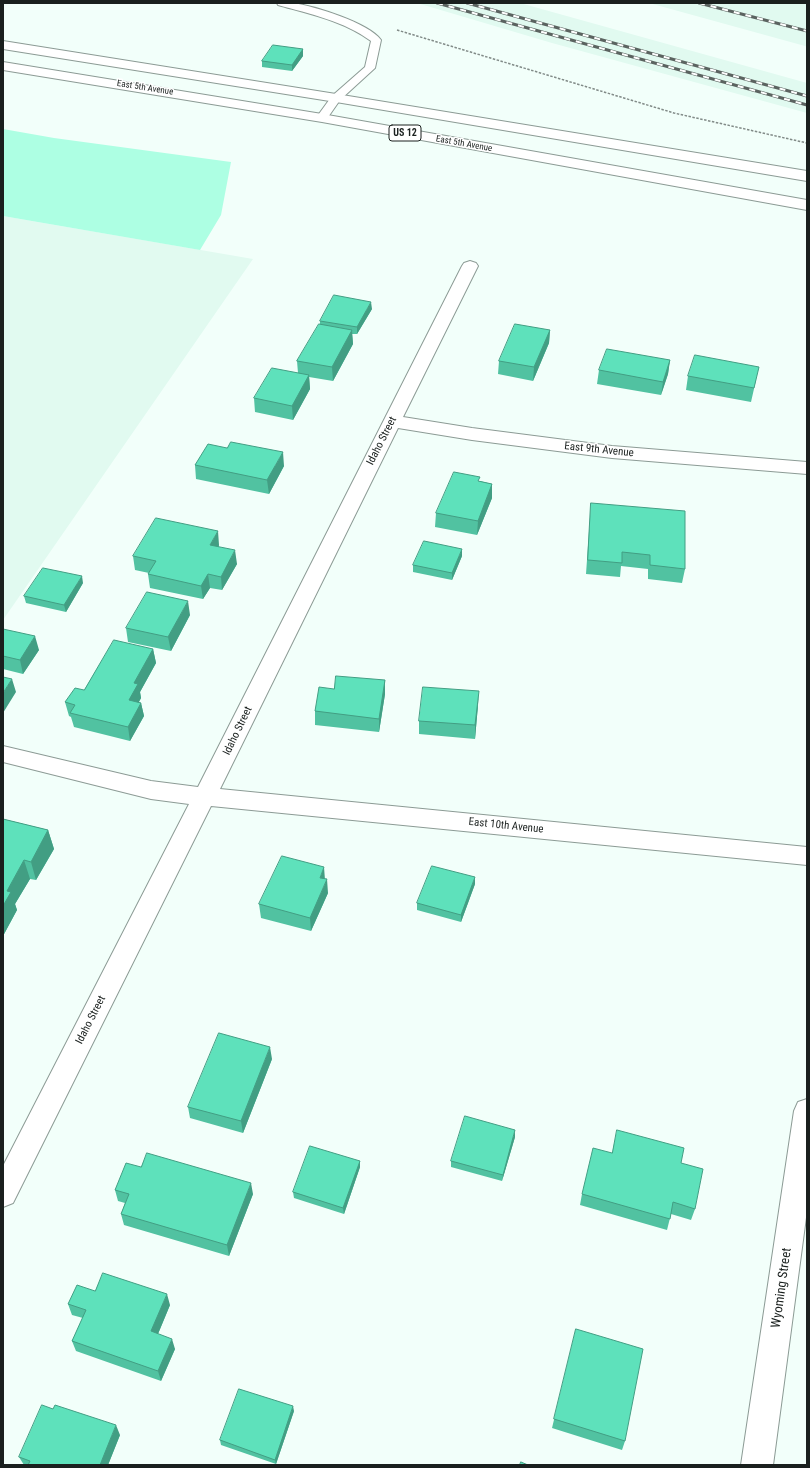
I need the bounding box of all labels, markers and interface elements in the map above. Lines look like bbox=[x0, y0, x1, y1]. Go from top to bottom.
street label: East 5th Avenue bbox=[116, 78, 174, 98]
road number: US 12 bbox=[389, 125, 421, 141]
street label: East 5th Avenue bbox=[435, 134, 493, 154]
street label: Idaho Street bbox=[364, 415, 400, 467]
street label: East 9th Avenue bbox=[564, 440, 634, 460]
street label: Idaho Street bbox=[221, 704, 255, 758]
street label: East 10th Avenue bbox=[468, 816, 544, 836]
street label: Idaho Street bbox=[73, 994, 109, 1046]
street label: Wyoming Street bbox=[769, 1247, 795, 1329]

